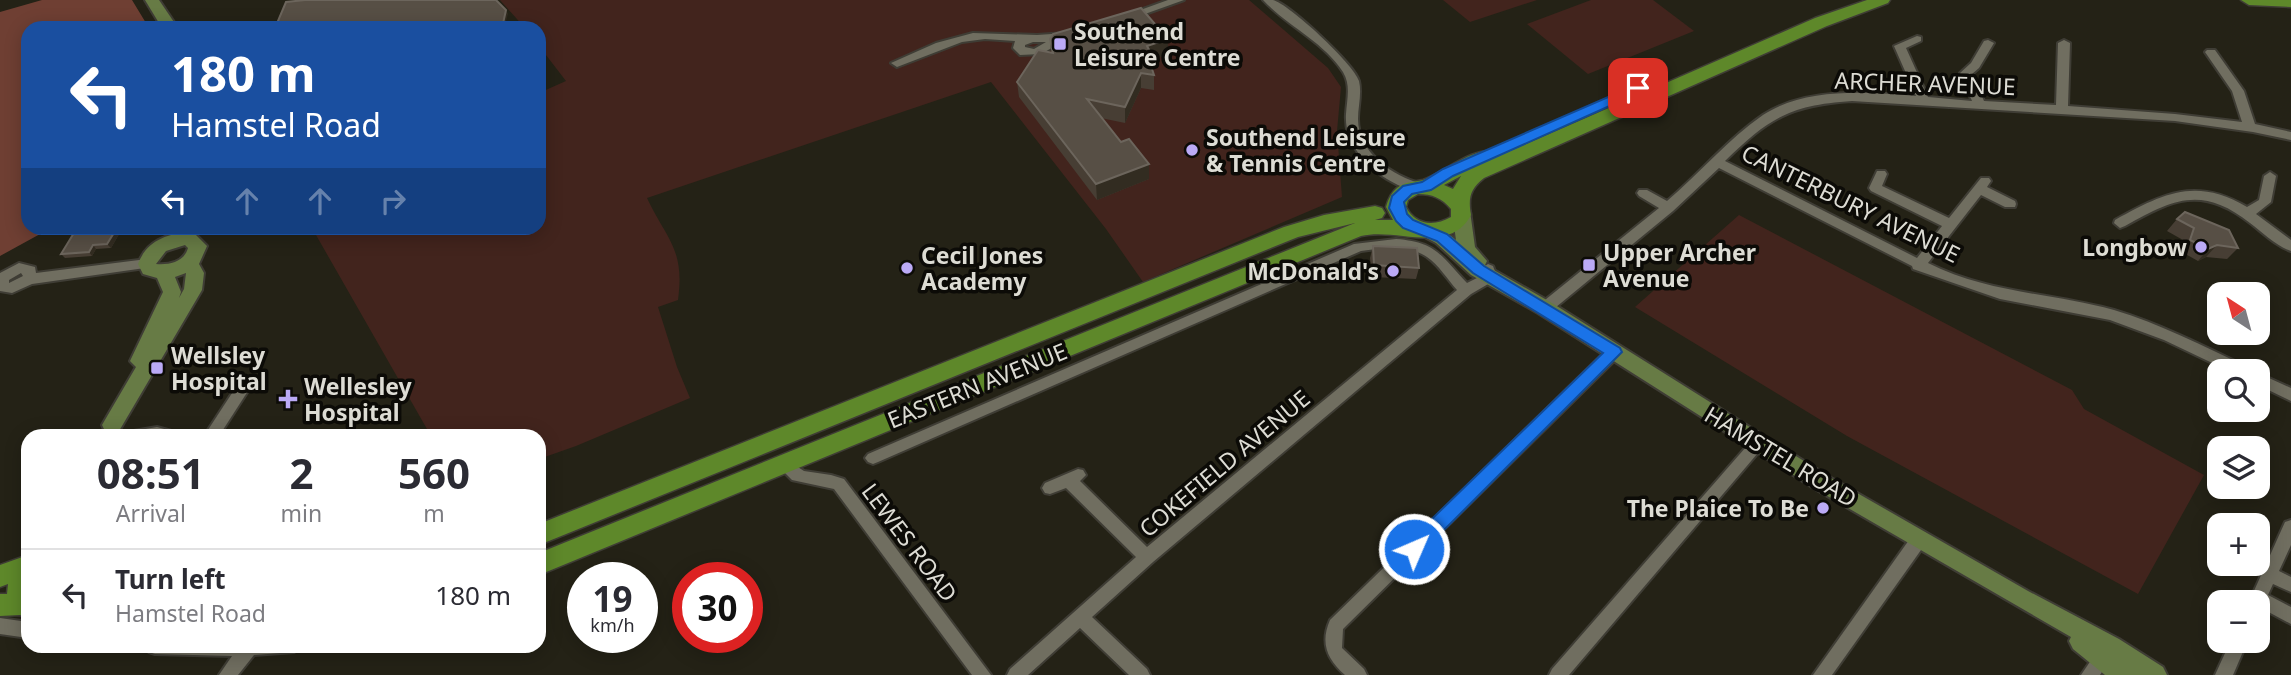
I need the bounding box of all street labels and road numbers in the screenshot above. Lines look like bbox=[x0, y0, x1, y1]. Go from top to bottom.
street label: ARCHER AVENUE bbox=[1834, 64, 2016, 102]
street label: CANTERBURY AVENUE bbox=[1737, 136, 1965, 270]
street label: EASTERN AVENUE bbox=[883, 334, 1071, 436]
street label: COKEFIELD AVENUE bbox=[1132, 382, 1316, 544]
street label: HAMSTEL ROAD bbox=[1699, 398, 1863, 514]
street label: LEWES ROAD bbox=[855, 476, 965, 608]

